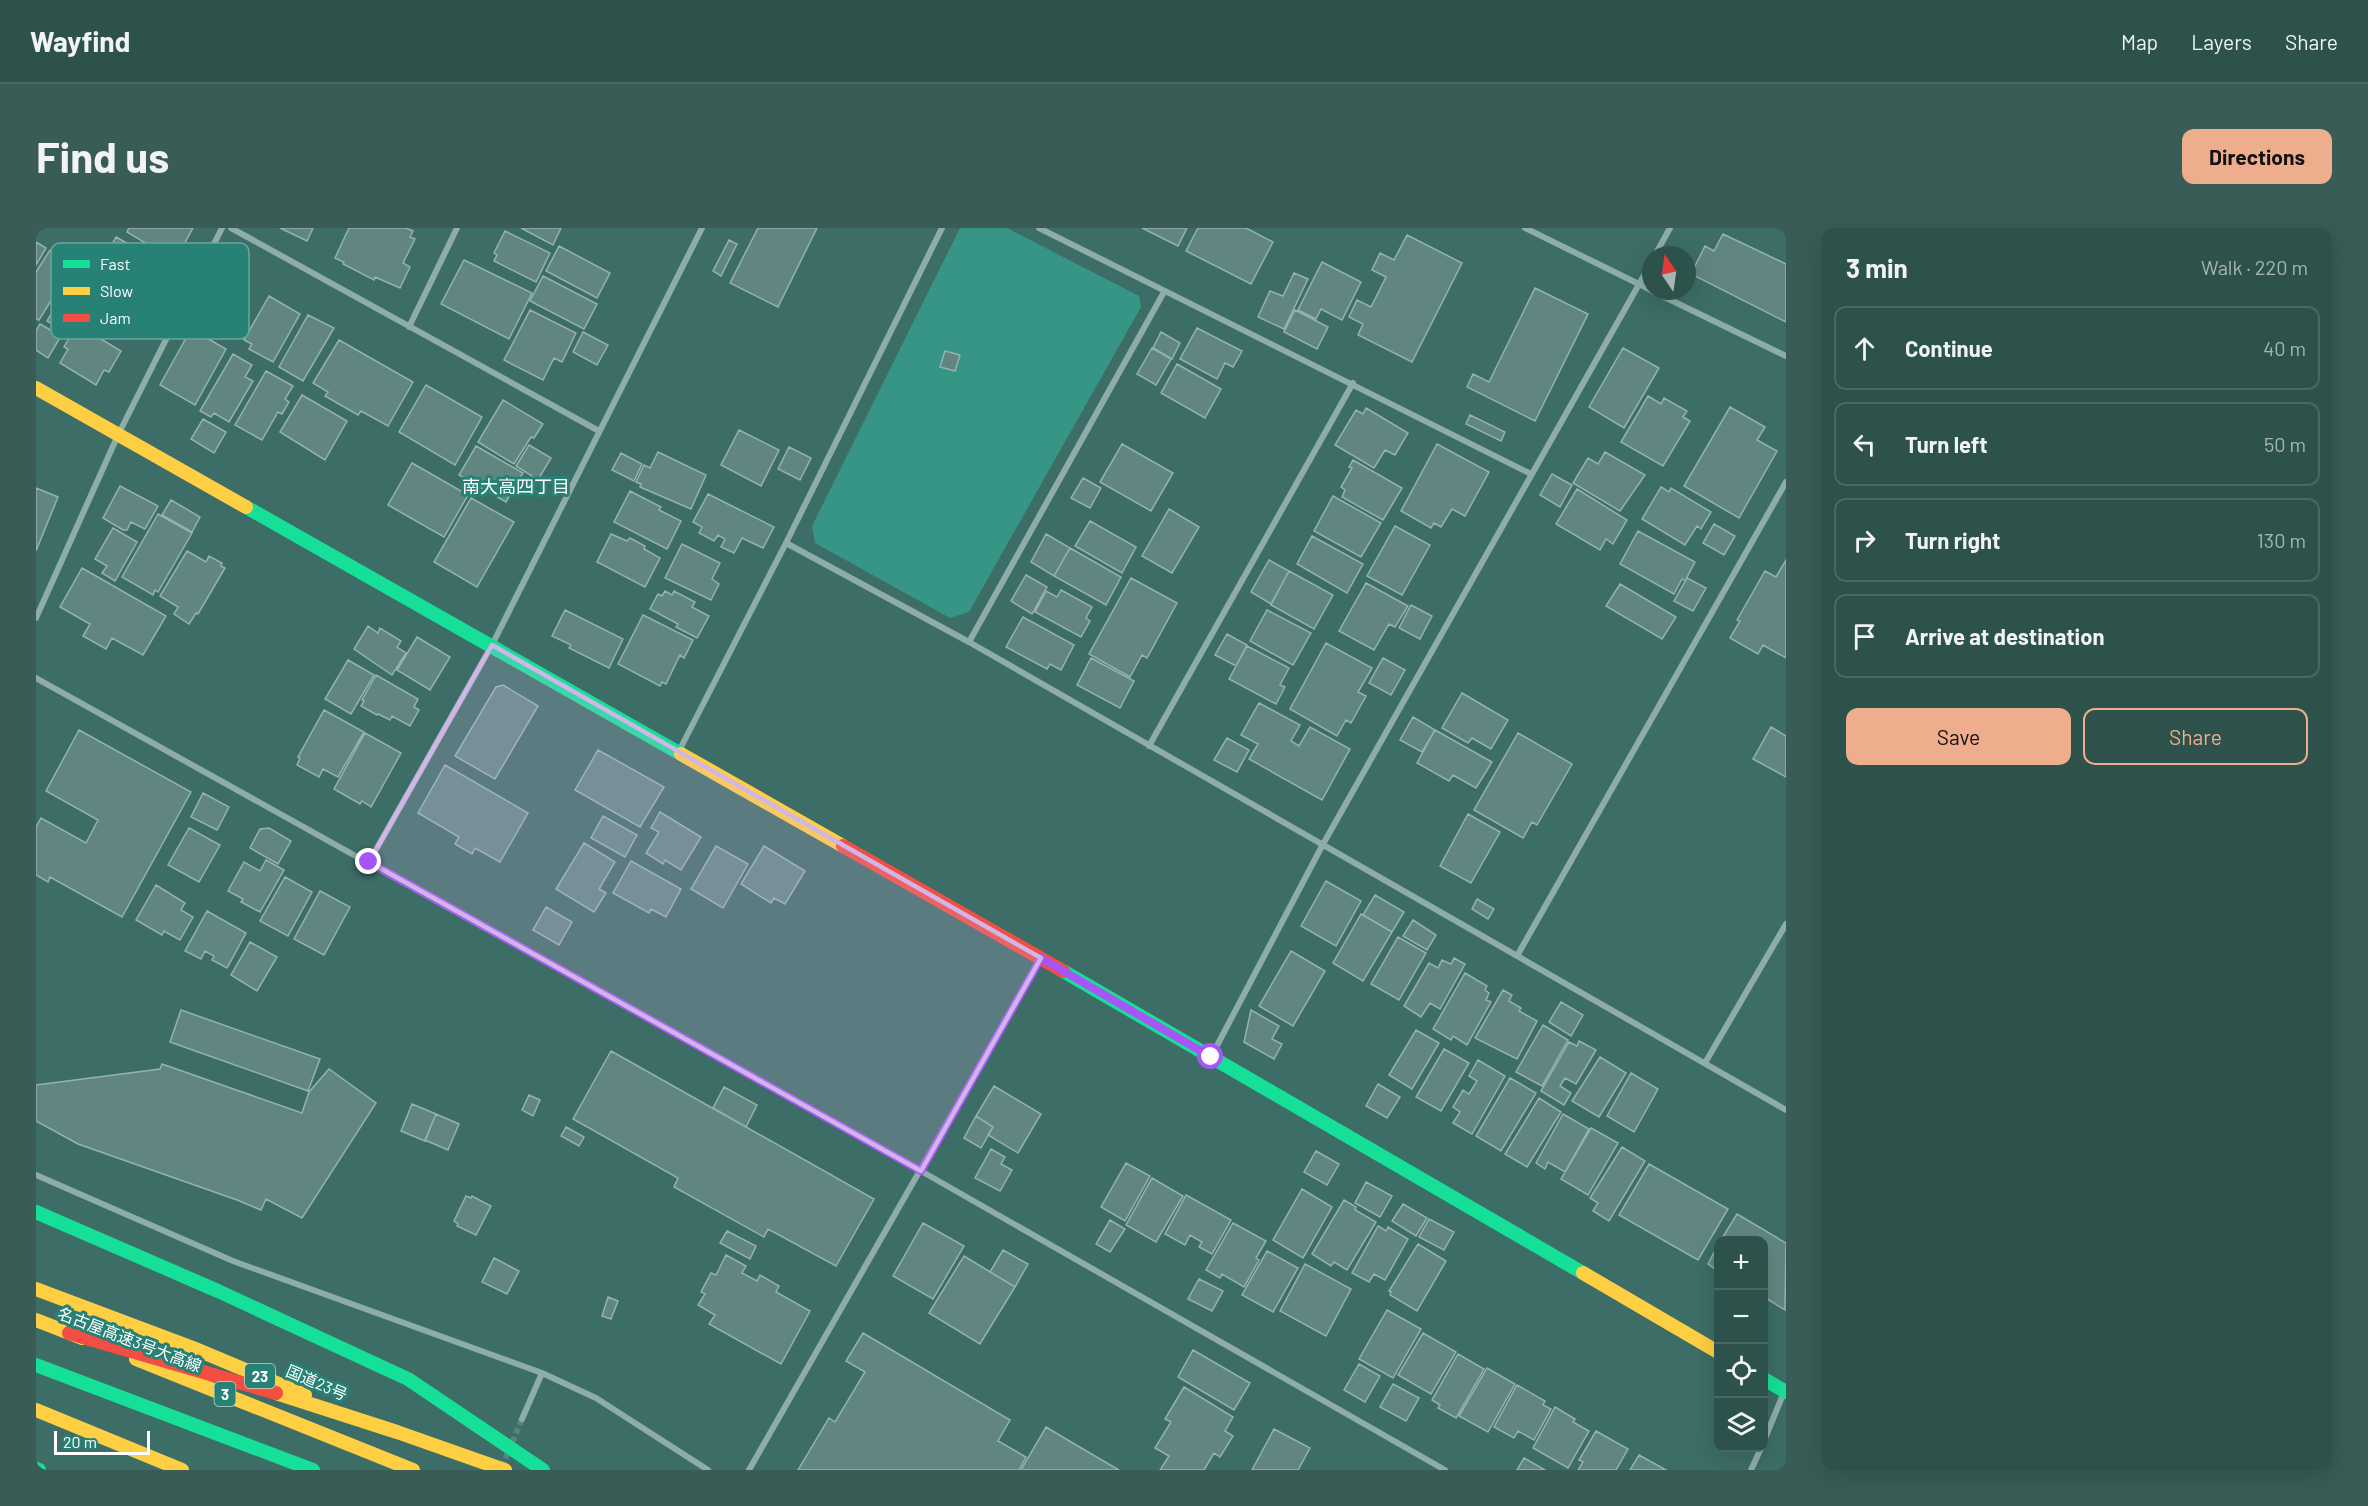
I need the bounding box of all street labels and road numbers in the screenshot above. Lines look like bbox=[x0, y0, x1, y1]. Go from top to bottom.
street label: 名古屋高速3号大高線 bbox=[56, 1303, 204, 1375]
street label: 国道23号 bbox=[283, 1361, 351, 1403]
road number: 23 bbox=[245, 1364, 275, 1388]
road number: 3 bbox=[214, 1382, 236, 1406]

